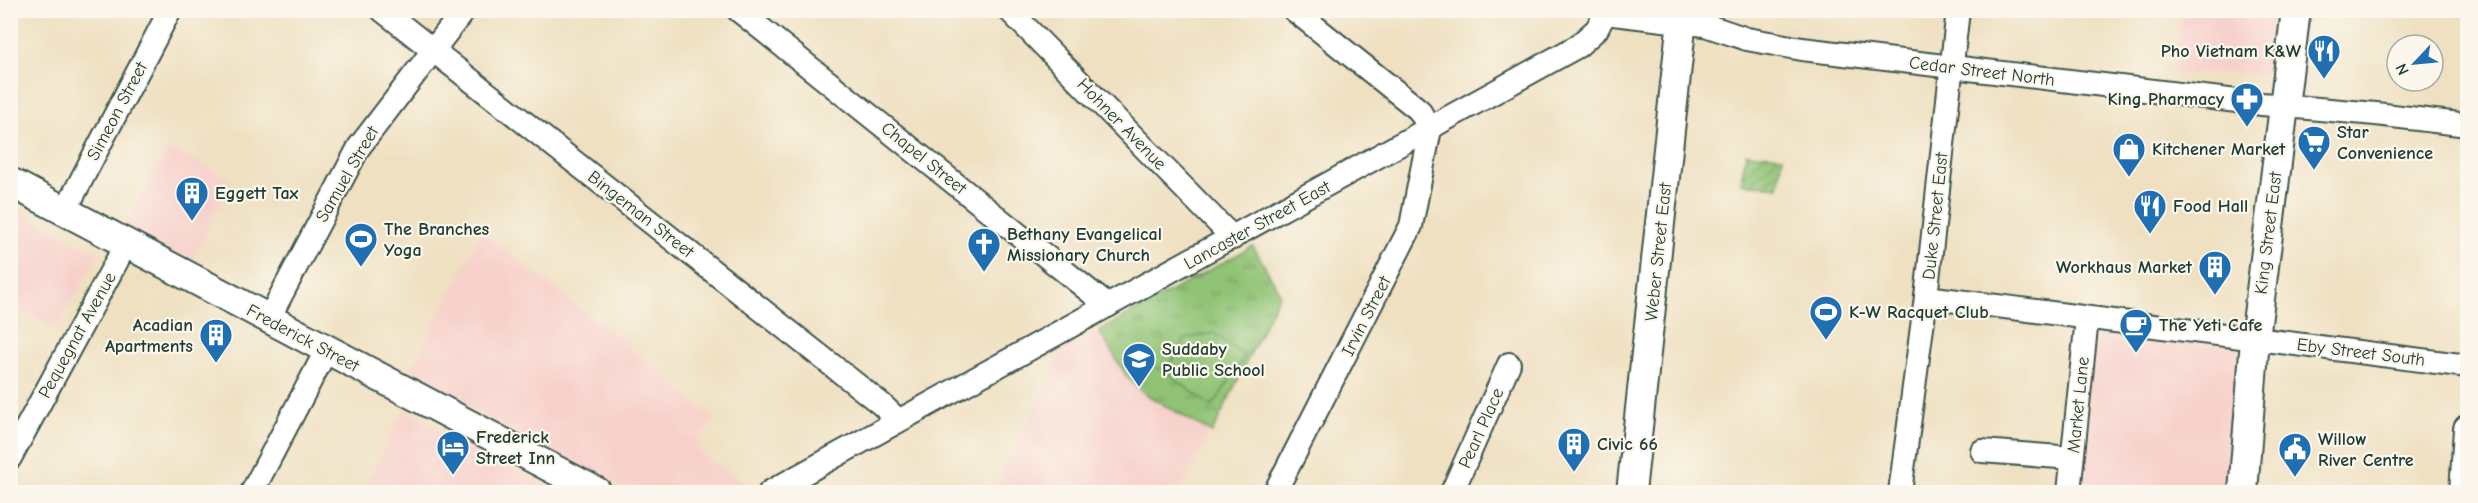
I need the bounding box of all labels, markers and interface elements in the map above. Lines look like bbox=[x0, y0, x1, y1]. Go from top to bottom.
restaurant icon: Pho Vietnam K&W bbox=[2306, 33, 2342, 80]
north arrow bbox=[2385, 33, 2445, 93]
place label: Pho Vietnam K&W bbox=[2161, 41, 2302, 62]
street label: Cedar Street North bbox=[1908, 52, 2056, 91]
street label: Simeon Street bbox=[83, 58, 153, 164]
text: N bbox=[2392, 61, 2413, 78]
street label: Hohner Avenue bbox=[1073, 74, 1171, 174]
pharmacy icon: King Pharmacy bbox=[2229, 81, 2265, 128]
place label: King Pharmacy bbox=[2107, 89, 2225, 110]
street label: Chapel Street bbox=[877, 118, 971, 200]
street label: Samuel Street bbox=[311, 122, 384, 226]
place label: Star Convenience bbox=[2337, 122, 2433, 164]
supermarket icon: Star Convenience bbox=[2296, 124, 2332, 171]
shop icon: Kitchener Market bbox=[2111, 131, 2147, 178]
place label: Kitchener Market bbox=[2152, 139, 2286, 160]
street label: Duke Street East bbox=[1918, 151, 1953, 281]
street label: Bingeman Street bbox=[583, 166, 699, 263]
street label: King Street East bbox=[2251, 170, 2287, 296]
building icon: Eggett Tax bbox=[174, 175, 210, 222]
street label: Lancaster Street East bbox=[1180, 176, 1335, 274]
street label: Weber Street East bbox=[1641, 181, 1676, 322]
place label: Eggett Tax bbox=[215, 183, 299, 204]
restaurant icon: Food Hall bbox=[2132, 188, 2168, 235]
place label: Food Hall bbox=[2173, 196, 2248, 217]
place label: The Branches Yoga bbox=[384, 219, 490, 261]
sports icon: The Branches Yoga bbox=[343, 221, 379, 268]
place label: Bethany Evangelical Missionary Church bbox=[1007, 224, 1162, 266]
church icon: Bethany Evangelical Missionary Church bbox=[966, 226, 1002, 273]
building icon: Workhaus Market bbox=[2197, 249, 2233, 296]
place label: Workhaus Market bbox=[2056, 257, 2193, 278]
street label: Pequegnat Avenue bbox=[34, 269, 121, 402]
street label: Irvin Street bbox=[1337, 272, 1396, 360]
sports icon: K-W Racquet Club bbox=[1808, 294, 1844, 341]
street label: Frederick Street bbox=[243, 300, 363, 377]
place label: K-W Racquet Club bbox=[1849, 302, 1989, 323]
cafe icon: The Yeti Cafe bbox=[2118, 307, 2154, 354]
place label: Acadian Apartments bbox=[105, 315, 193, 357]
place label: The Yeti Cafe bbox=[2159, 315, 2262, 336]
building icon: Acadian Apartments bbox=[198, 317, 234, 364]
street label: Eby Street South bbox=[2296, 334, 2426, 371]
place label: Suddaby Public School bbox=[1162, 339, 1265, 381]
school or university icon: Suddaby Public School bbox=[1121, 341, 1157, 388]
street label: Market Lane bbox=[2063, 356, 2094, 454]
street label: Pearl Place bbox=[1454, 385, 1508, 472]
building icon: Civic 66 bbox=[1556, 426, 1592, 473]
place label: Frederick Street Inn bbox=[476, 427, 555, 469]
hotel icon: Frederick Street Inn bbox=[435, 429, 471, 476]
place label: Willow River Centre bbox=[2318, 429, 2414, 471]
public building icon: Willow River Centre bbox=[2277, 431, 2313, 478]
place label: Civic 66 bbox=[1597, 434, 1658, 455]

